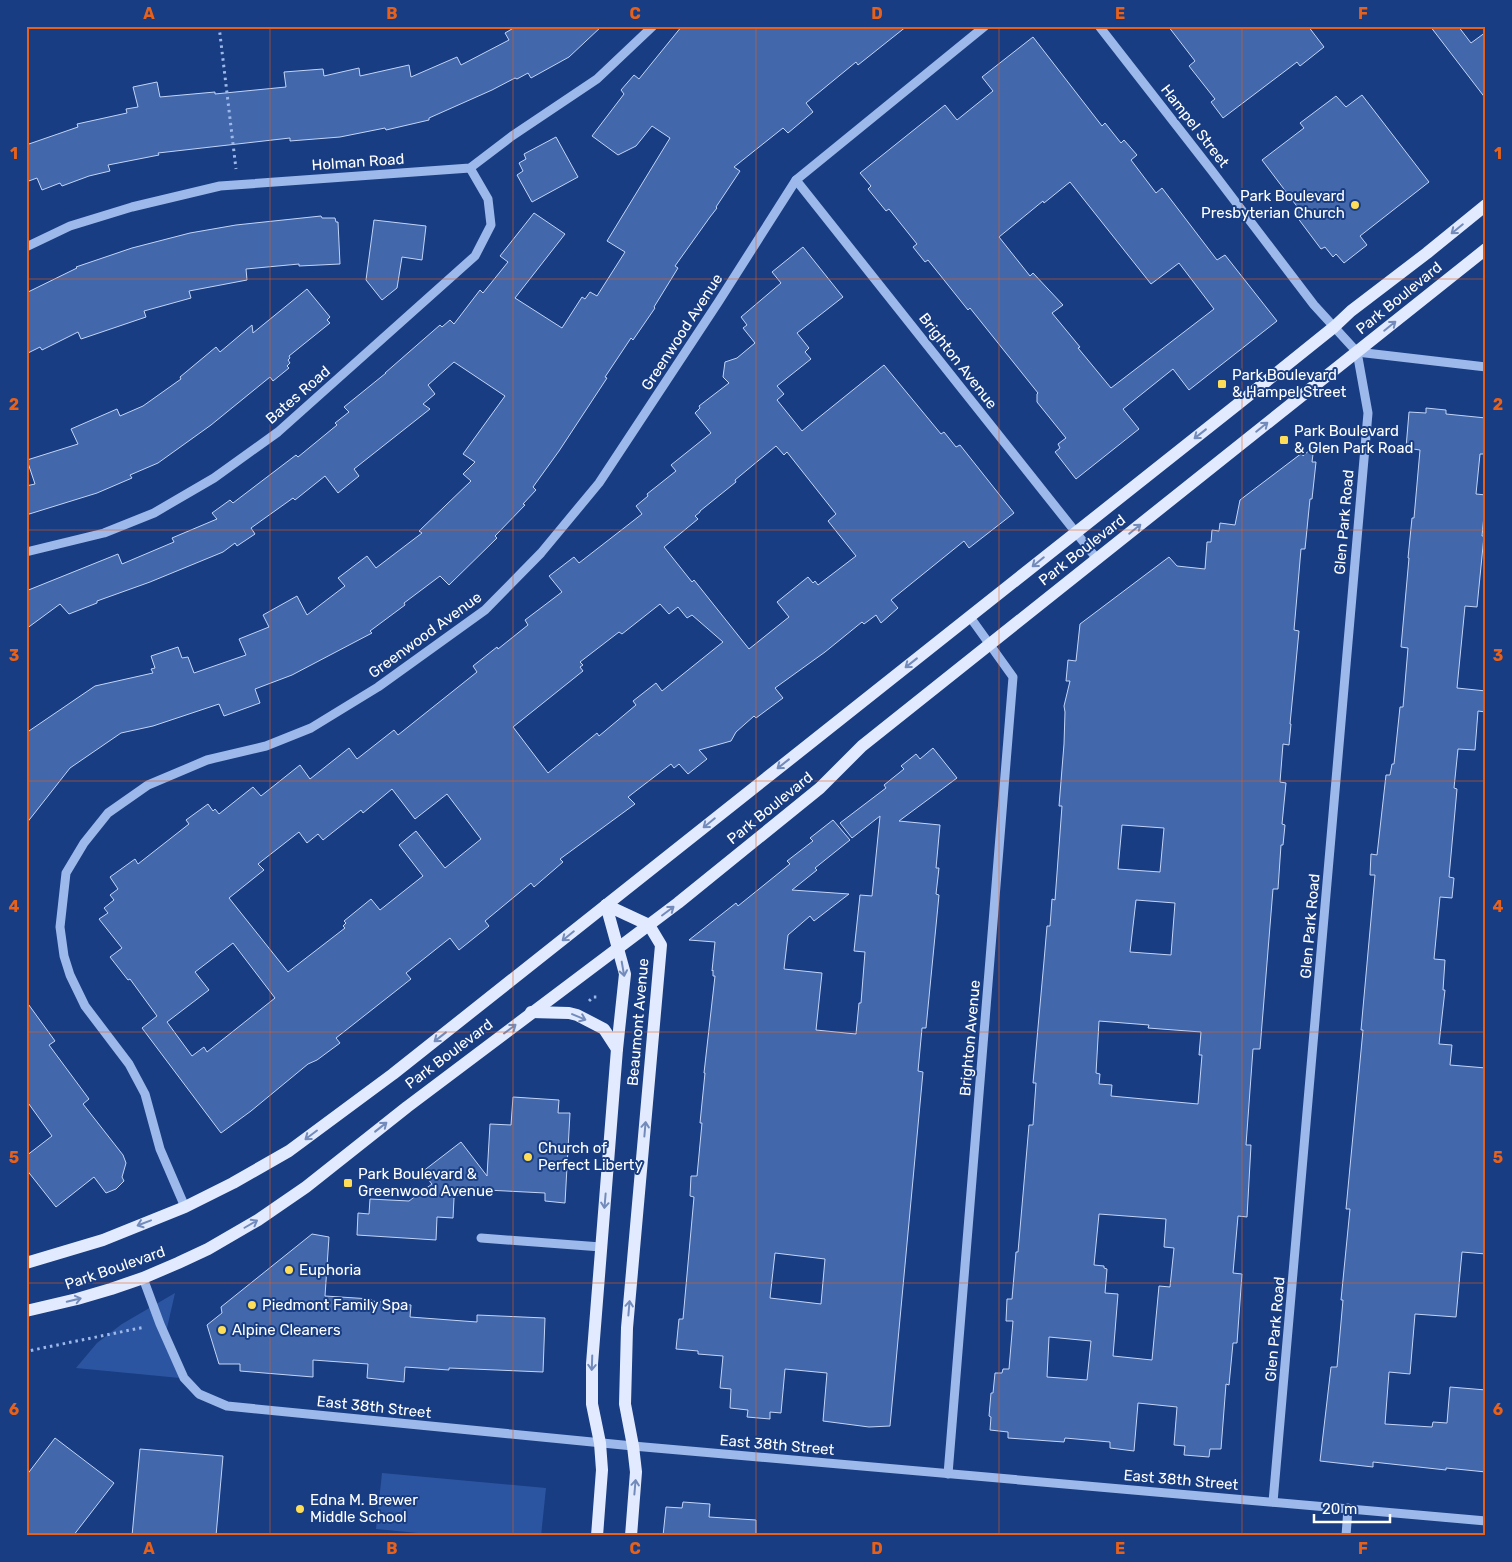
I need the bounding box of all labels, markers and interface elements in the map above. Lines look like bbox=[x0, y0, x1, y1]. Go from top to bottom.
text: A bbox=[143, 4, 155, 23]
text: B bbox=[386, 4, 398, 23]
text: C bbox=[629, 4, 641, 23]
text: D bbox=[871, 4, 883, 23]
text: E bbox=[1115, 4, 1125, 23]
text: F bbox=[1358, 4, 1368, 23]
street label: Hampel Street bbox=[1157, 81, 1233, 171]
text: 1 bbox=[10, 144, 18, 163]
text: 1 bbox=[1494, 144, 1502, 163]
street label: Holman Road bbox=[311, 150, 405, 174]
place label: Park Boulevard Presbyterian Church bbox=[1201, 187, 1345, 222]
marker: Park Boulevard Presbyterian Church bbox=[1349, 199, 1361, 211]
one-way arrow bbox=[1450, 223, 1463, 234]
street label: Park Boulevard bbox=[1353, 258, 1445, 338]
street label: Greenwood Avenue bbox=[638, 270, 726, 394]
street label: Brighton Avenue bbox=[915, 309, 1001, 413]
one-way arrow bbox=[1383, 321, 1396, 332]
street label: Bates Road bbox=[262, 362, 334, 428]
place label: Park Boulevard & Hampel Street bbox=[1232, 366, 1347, 401]
marker: Park Boulevard & Hampel Street bbox=[1216, 378, 1228, 390]
text: 2 bbox=[9, 395, 19, 414]
text: 2 bbox=[1493, 395, 1503, 414]
one-way arrow bbox=[1256, 422, 1269, 433]
place label: Park Boulevard & Glen Park Road bbox=[1294, 422, 1413, 457]
one-way arrow bbox=[1194, 429, 1207, 440]
marker: Park Boulevard & Glen Park Road bbox=[1278, 434, 1290, 446]
street label: Glen Park Road bbox=[1330, 469, 1358, 575]
street label: Park Boulevard bbox=[1035, 511, 1129, 589]
one-way arrow bbox=[1129, 523, 1142, 534]
one-way arrow bbox=[1032, 557, 1045, 568]
street label: Greenwood Avenue bbox=[365, 588, 485, 682]
text: 3 bbox=[9, 646, 19, 665]
text: 3 bbox=[1493, 646, 1503, 665]
one-way arrow bbox=[905, 658, 918, 669]
one-way arrow bbox=[777, 759, 790, 770]
street label: Park Boulevard bbox=[724, 768, 816, 848]
one-way arrow bbox=[703, 817, 716, 828]
street label: Glen Park Road bbox=[1296, 873, 1324, 979]
text: 4 bbox=[9, 897, 20, 916]
text: 4 bbox=[1493, 897, 1504, 916]
one-way arrow bbox=[661, 905, 674, 916]
one-way arrow bbox=[561, 931, 574, 942]
street label: Beaumont Avenue bbox=[623, 957, 653, 1087]
one-way arrow bbox=[618, 961, 628, 977]
street label: Brighton Avenue bbox=[956, 979, 984, 1097]
one-way arrow bbox=[571, 1013, 586, 1023]
street label: Park Boulevard bbox=[402, 1015, 496, 1093]
one-way arrow bbox=[503, 1023, 516, 1034]
one-way arrow bbox=[433, 1032, 447, 1042]
one-way arrow bbox=[640, 1121, 650, 1137]
one-way arrow bbox=[374, 1122, 387, 1133]
one-way arrow bbox=[304, 1130, 318, 1140]
place label: Church of Perfect Liberty bbox=[538, 1139, 643, 1174]
text: 5 bbox=[9, 1148, 19, 1167]
text: 5 bbox=[1493, 1148, 1503, 1167]
marker: Church of Perfect Liberty bbox=[522, 1151, 534, 1163]
place label: Park Boulevard & Greenwood Avenue bbox=[358, 1165, 493, 1200]
marker: Park Boulevard & Greenwood Avenue bbox=[342, 1177, 354, 1189]
one-way arrow bbox=[600, 1192, 610, 1208]
one-way arrow bbox=[137, 1219, 152, 1229]
one-way arrow bbox=[243, 1219, 257, 1229]
street label: Park Boulevard bbox=[62, 1242, 168, 1294]
place label: Euphoria bbox=[299, 1261, 361, 1279]
marker: Euphoria bbox=[283, 1264, 295, 1276]
street label: Glen Park Road bbox=[1261, 1276, 1289, 1382]
one-way arrow bbox=[65, 1295, 81, 1304]
place label: Piedmont Family Spa bbox=[262, 1296, 408, 1314]
marker: Piedmont Family Spa bbox=[246, 1299, 258, 1311]
one-way arrow bbox=[624, 1300, 634, 1316]
place label: Alpine Cleaners bbox=[232, 1321, 341, 1339]
marker: Alpine Cleaners bbox=[216, 1324, 228, 1336]
one-way arrow bbox=[587, 1354, 597, 1370]
street label: East 38th Street bbox=[316, 1392, 432, 1422]
text: 6 bbox=[9, 1400, 19, 1419]
text: 6 bbox=[1493, 1400, 1503, 1419]
street label: East 38th Street bbox=[719, 1431, 835, 1459]
street label: East 38th Street bbox=[1123, 1466, 1239, 1494]
one-way arrow bbox=[630, 1479, 640, 1495]
place label: Edna M. Brewer Middle School bbox=[310, 1491, 418, 1526]
scale bar bbox=[1314, 1492, 1391, 1524]
text: 20 m bbox=[1322, 1500, 1357, 1518]
marker: Edna M. Brewer Middle School bbox=[294, 1503, 306, 1515]
text: A bbox=[143, 1539, 155, 1558]
text: B bbox=[386, 1539, 398, 1558]
text: C bbox=[629, 1539, 641, 1558]
text: D bbox=[871, 1539, 883, 1558]
text: E bbox=[1115, 1539, 1125, 1558]
text: F bbox=[1358, 1539, 1368, 1558]

